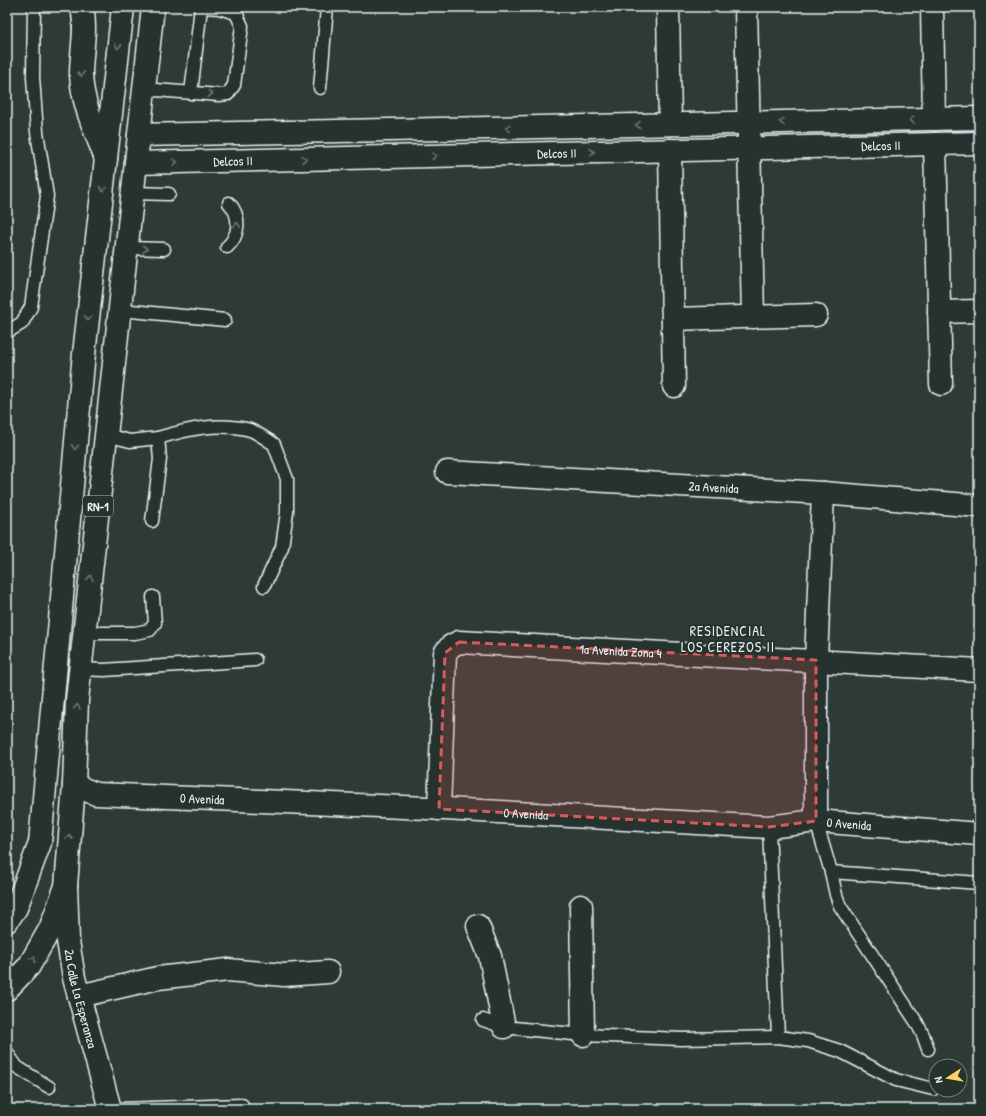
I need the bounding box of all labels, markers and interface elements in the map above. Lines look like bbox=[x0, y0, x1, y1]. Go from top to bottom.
one-way arrow bbox=[114, 43, 123, 49]
one-way arrow bbox=[77, 71, 86, 77]
one-way arrow bbox=[207, 90, 213, 99]
one-way arrow bbox=[909, 116, 915, 124]
one-way arrow bbox=[779, 118, 785, 126]
one-way arrow bbox=[635, 121, 641, 129]
one-way arrow bbox=[505, 124, 511, 132]
street label: Delcos II bbox=[861, 136, 901, 155]
street label: Delcos II bbox=[537, 144, 577, 162]
one-way arrow bbox=[589, 148, 595, 156]
street label: Delcos II bbox=[213, 151, 253, 170]
one-way arrow bbox=[431, 151, 437, 160]
one-way arrow bbox=[301, 154, 307, 163]
one-way arrow bbox=[172, 158, 178, 166]
one-way arrow bbox=[98, 186, 107, 192]
one-way arrow bbox=[233, 222, 241, 228]
one-way arrow bbox=[142, 244, 148, 253]
one-way arrow bbox=[84, 315, 93, 321]
one-way arrow bbox=[71, 444, 80, 450]
street label: 2a Avenida bbox=[688, 477, 739, 497]
road number: RN-1 bbox=[83, 496, 113, 516]
one-way arrow bbox=[86, 575, 95, 581]
district label: RESIDENCIAL LOS CEREZOS II bbox=[681, 621, 775, 656]
street label: 1a Avenida Zona 4 bbox=[579, 639, 662, 662]
one-way arrow bbox=[73, 704, 81, 710]
street label: 0 Avenida bbox=[179, 789, 225, 808]
street label: 0 Avenida bbox=[503, 803, 549, 824]
street label: 0 Avenida bbox=[826, 813, 872, 834]
one-way arrow bbox=[65, 834, 74, 840]
street label: 2a Calle La Esperanza bbox=[60, 948, 102, 1050]
one-way arrow bbox=[28, 956, 35, 964]
north arrow bbox=[928, 1058, 968, 1098]
text: N bbox=[931, 1076, 946, 1084]

